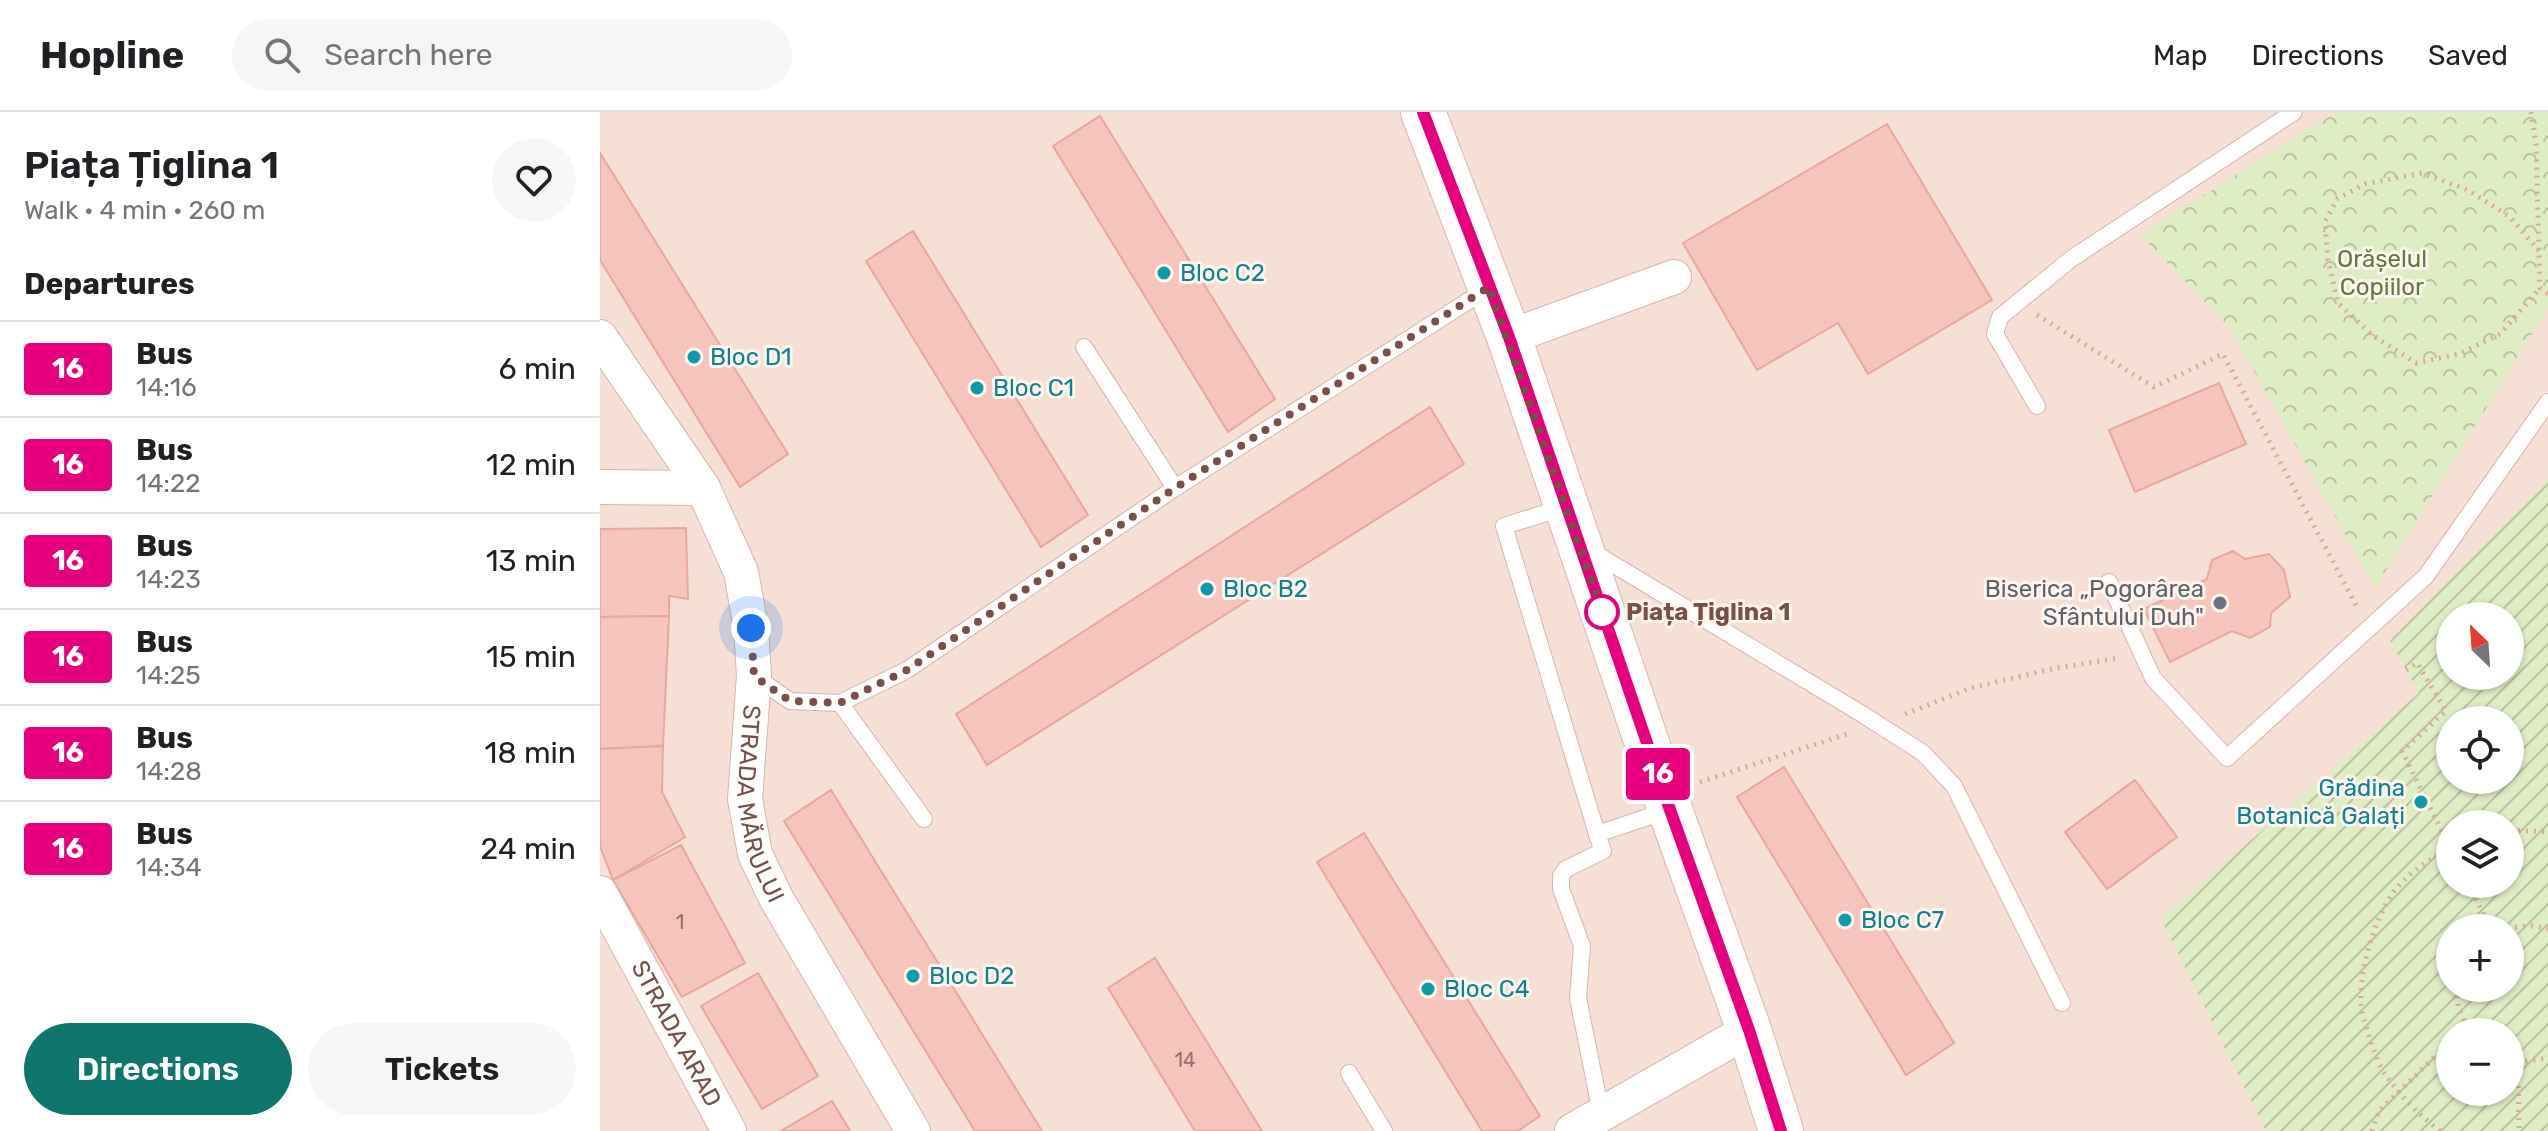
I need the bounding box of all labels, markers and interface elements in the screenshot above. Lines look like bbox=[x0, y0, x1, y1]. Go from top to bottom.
search box bbox=[232, 19, 792, 91]
text: Hopline bbox=[40, 32, 184, 78]
icon: search bbox=[260, 33, 304, 77]
text: Search here bbox=[324, 37, 493, 73]
text: Map bbox=[2153, 39, 2207, 72]
text: Directions bbox=[2251, 39, 2384, 72]
text: Saved bbox=[2428, 39, 2508, 72]
button: heart bbox=[492, 138, 576, 222]
text: Piața Țiglina 1 bbox=[24, 142, 279, 188]
text: Walk · 4 min · 260 m bbox=[24, 195, 265, 226]
park label: Orășelul Copiilor bbox=[2337, 245, 2427, 301]
place label: Bloc C2 bbox=[1180, 259, 1265, 287]
marker: Bloc C2 bbox=[1155, 264, 1173, 282]
text: Departures bbox=[24, 266, 195, 302]
text: Bus bbox=[136, 336, 193, 372]
place label: Bloc D1 bbox=[710, 343, 792, 371]
marker: Bloc D1 bbox=[685, 348, 703, 366]
text: 6 min bbox=[498, 351, 576, 387]
text: 16 bbox=[52, 352, 84, 385]
text: 14:16 bbox=[136, 372, 197, 403]
place label: Bloc C1 bbox=[993, 374, 1074, 402]
marker: Bloc C1 bbox=[968, 379, 986, 397]
text: Bus bbox=[136, 432, 193, 468]
text: 12 min bbox=[486, 447, 576, 483]
text: 16 bbox=[52, 448, 84, 481]
text: 14:22 bbox=[136, 468, 200, 499]
text: Bus bbox=[136, 528, 193, 564]
text: 13 min bbox=[486, 543, 576, 579]
text: 16 bbox=[52, 544, 84, 577]
text: 14:23 bbox=[136, 564, 201, 595]
place label: Bloc B2 bbox=[1223, 575, 1308, 603]
place label: Biserica „Pogorârea Sfântului Duh" bbox=[1985, 575, 2204, 631]
marker: Bloc B2 bbox=[1198, 580, 1216, 598]
marker: Biserica „Pogorârea Sfântului Duh" bbox=[2211, 594, 2229, 612]
marker: Piața Țiglina 1 bbox=[1585, 595, 1619, 629]
place label: Piața Țiglina 1 bbox=[1626, 598, 1790, 626]
north arrow bbox=[2436, 602, 2524, 690]
map controls bbox=[2436, 602, 2524, 1106]
your location bbox=[731, 608, 771, 648]
text: Bus bbox=[136, 624, 193, 660]
text: 15 min bbox=[486, 639, 576, 675]
text: 16 bbox=[52, 640, 84, 673]
text: 14:25 bbox=[136, 660, 201, 691]
street label: STRADA MĂRULUI bbox=[731, 704, 790, 907]
button: locate bbox=[2436, 706, 2524, 794]
text: Bus bbox=[136, 720, 193, 756]
text: 18 min bbox=[485, 735, 576, 771]
text: 16 bbox=[52, 736, 84, 769]
line badge: 16 bbox=[1622, 748, 1694, 800]
text: 14:28 bbox=[136, 756, 202, 787]
text: 16 bbox=[1642, 757, 1674, 790]
place label: Grădina Botanică Galați bbox=[2236, 774, 2405, 830]
marker: Grădina Botanică Galați bbox=[2412, 793, 2430, 811]
button: layers bbox=[2436, 810, 2524, 898]
text: Bus bbox=[136, 816, 193, 852]
text: 24 min bbox=[481, 831, 576, 867]
text: 16 bbox=[52, 832, 84, 865]
text: 14:34 bbox=[136, 852, 202, 883]
place label: Bloc C7 bbox=[1861, 906, 1944, 934]
house number: 1 bbox=[676, 910, 684, 934]
marker: Bloc C7 bbox=[1836, 911, 1854, 929]
button: + bbox=[2436, 914, 2524, 1002]
street label: STRADA ARAD bbox=[625, 956, 727, 1112]
place label: Bloc D2 bbox=[929, 962, 1014, 990]
marker: Bloc D2 bbox=[904, 967, 922, 985]
place label: Bloc C4 bbox=[1444, 975, 1530, 1003]
marker: Bloc C4 bbox=[1419, 980, 1437, 998]
button: − bbox=[2436, 1018, 2524, 1106]
button: Directions bbox=[24, 1023, 292, 1115]
button: Tickets bbox=[308, 1023, 576, 1115]
house number: 14 bbox=[1175, 1048, 1195, 1072]

